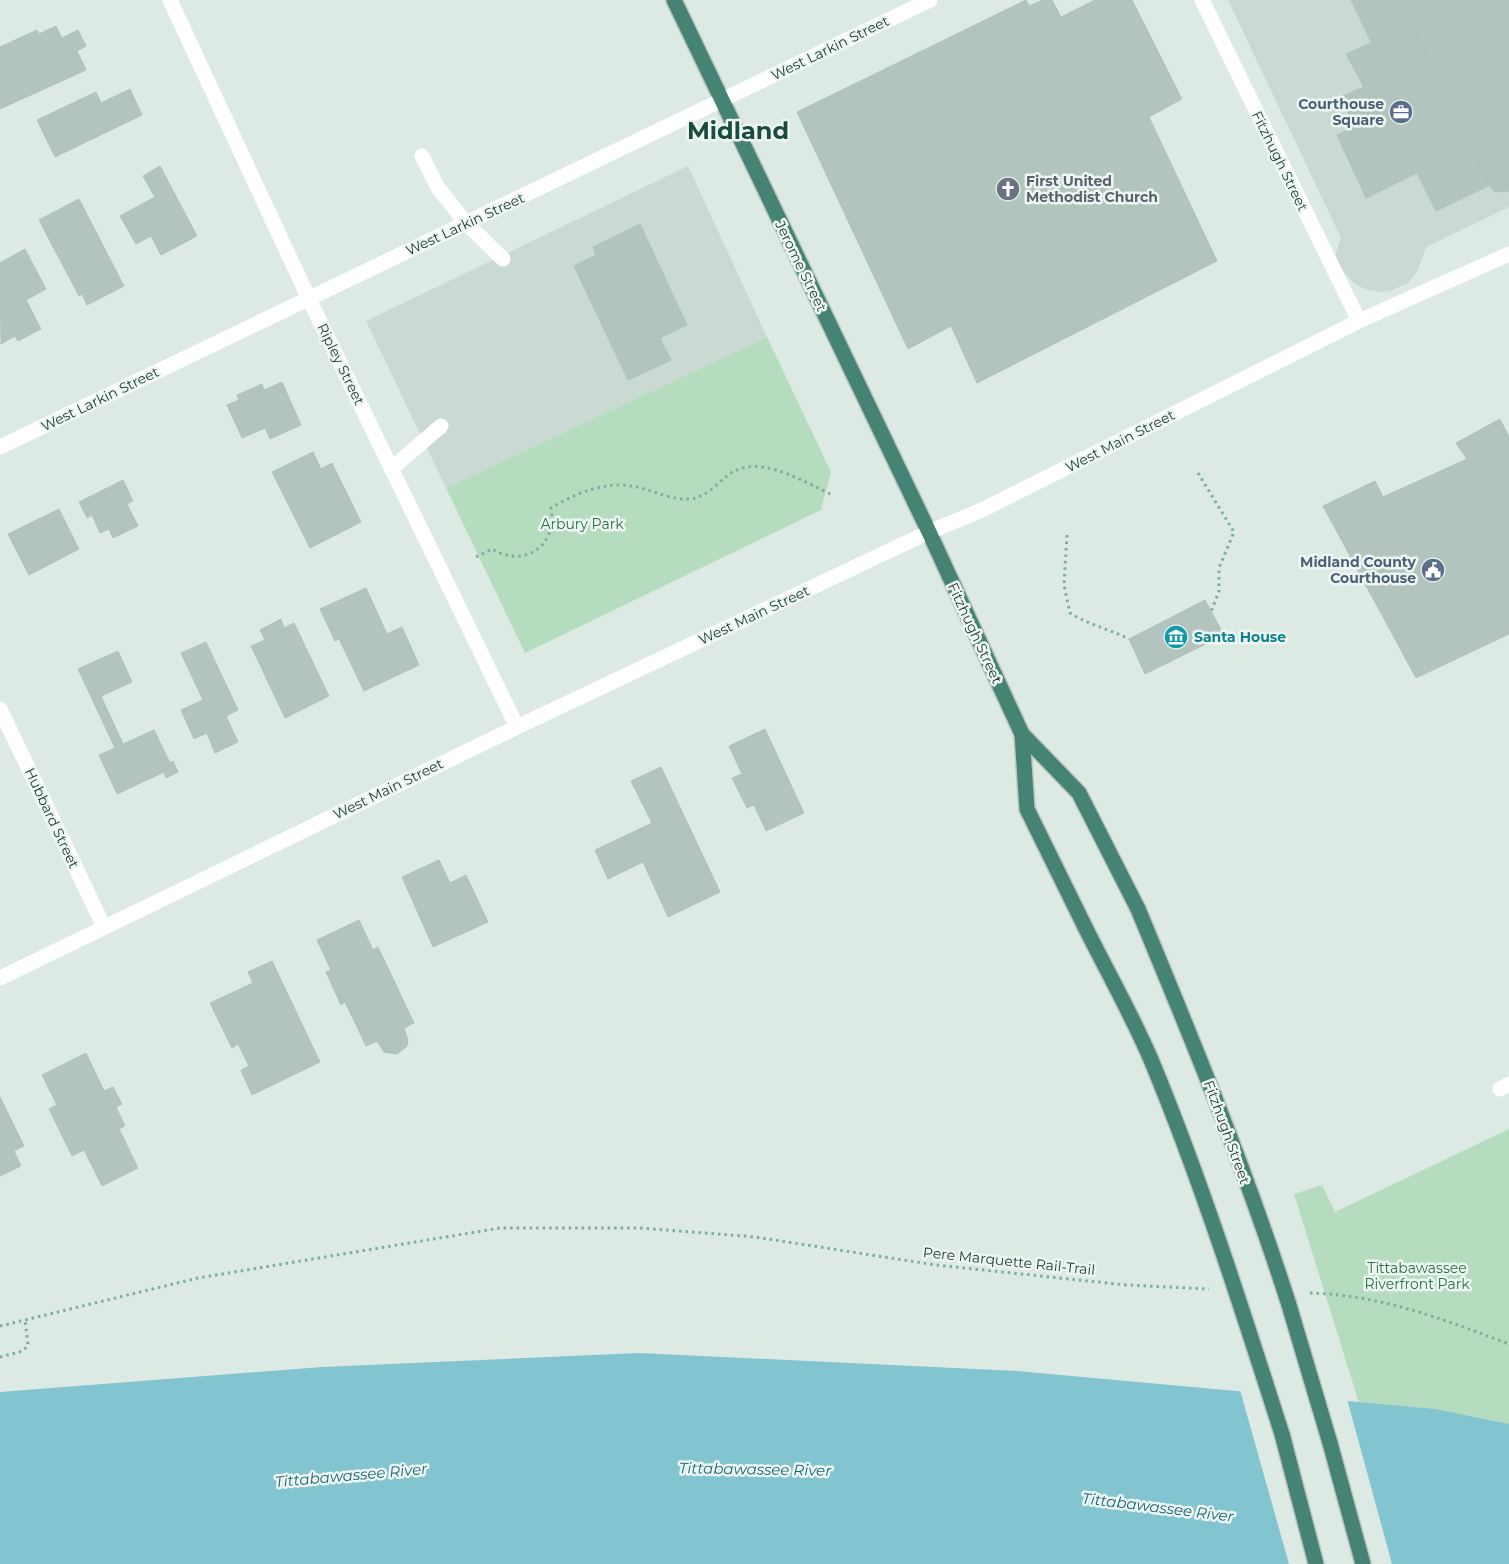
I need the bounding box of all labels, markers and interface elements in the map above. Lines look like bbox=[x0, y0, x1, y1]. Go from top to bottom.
street label: West Larkin Street bbox=[768, 11, 892, 84]
place label: Courthouse Square bbox=[1298, 95, 1384, 129]
office icon: Courthouse Square bbox=[1388, 99, 1414, 125]
street label: Fitzhugh Street bbox=[1248, 108, 1312, 214]
district label: Midland bbox=[687, 116, 789, 145]
place label: First United Methodist Church bbox=[1026, 172, 1158, 206]
church icon: First United Methodist Church bbox=[995, 176, 1021, 202]
street label: West Larkin Street bbox=[403, 188, 528, 259]
street label: Jerome Street bbox=[771, 217, 831, 315]
street label: Ripley Street bbox=[313, 320, 369, 408]
street label: West Larkin Street bbox=[38, 362, 162, 435]
street label: West Main Street bbox=[1062, 406, 1178, 476]
park label: Arbury Park bbox=[540, 515, 624, 533]
place label: Midland County Courthouse bbox=[1300, 553, 1417, 587]
public building icon: Midland County Courthouse bbox=[1420, 557, 1446, 583]
street label: Fitzhugh Street bbox=[944, 580, 1006, 687]
street label: West Main Street bbox=[696, 581, 813, 649]
museum icon: Santa House bbox=[1163, 624, 1189, 650]
place label: Santa House bbox=[1194, 628, 1286, 646]
street label: West Main Street bbox=[330, 754, 446, 823]
street label: Hubbard Street bbox=[21, 765, 83, 871]
street label: Fitzhugh Street bbox=[1200, 1078, 1254, 1187]
street label: Pere Marquette Rail-Trail bbox=[922, 1243, 1096, 1279]
park label: Tittabawassee Riverfront Park bbox=[1364, 1259, 1470, 1293]
water label: Tittabawassee River bbox=[679, 1458, 832, 1480]
water label: Tittabawassee River bbox=[274, 1459, 429, 1491]
water label: Tittabawassee River bbox=[1081, 1488, 1236, 1526]

